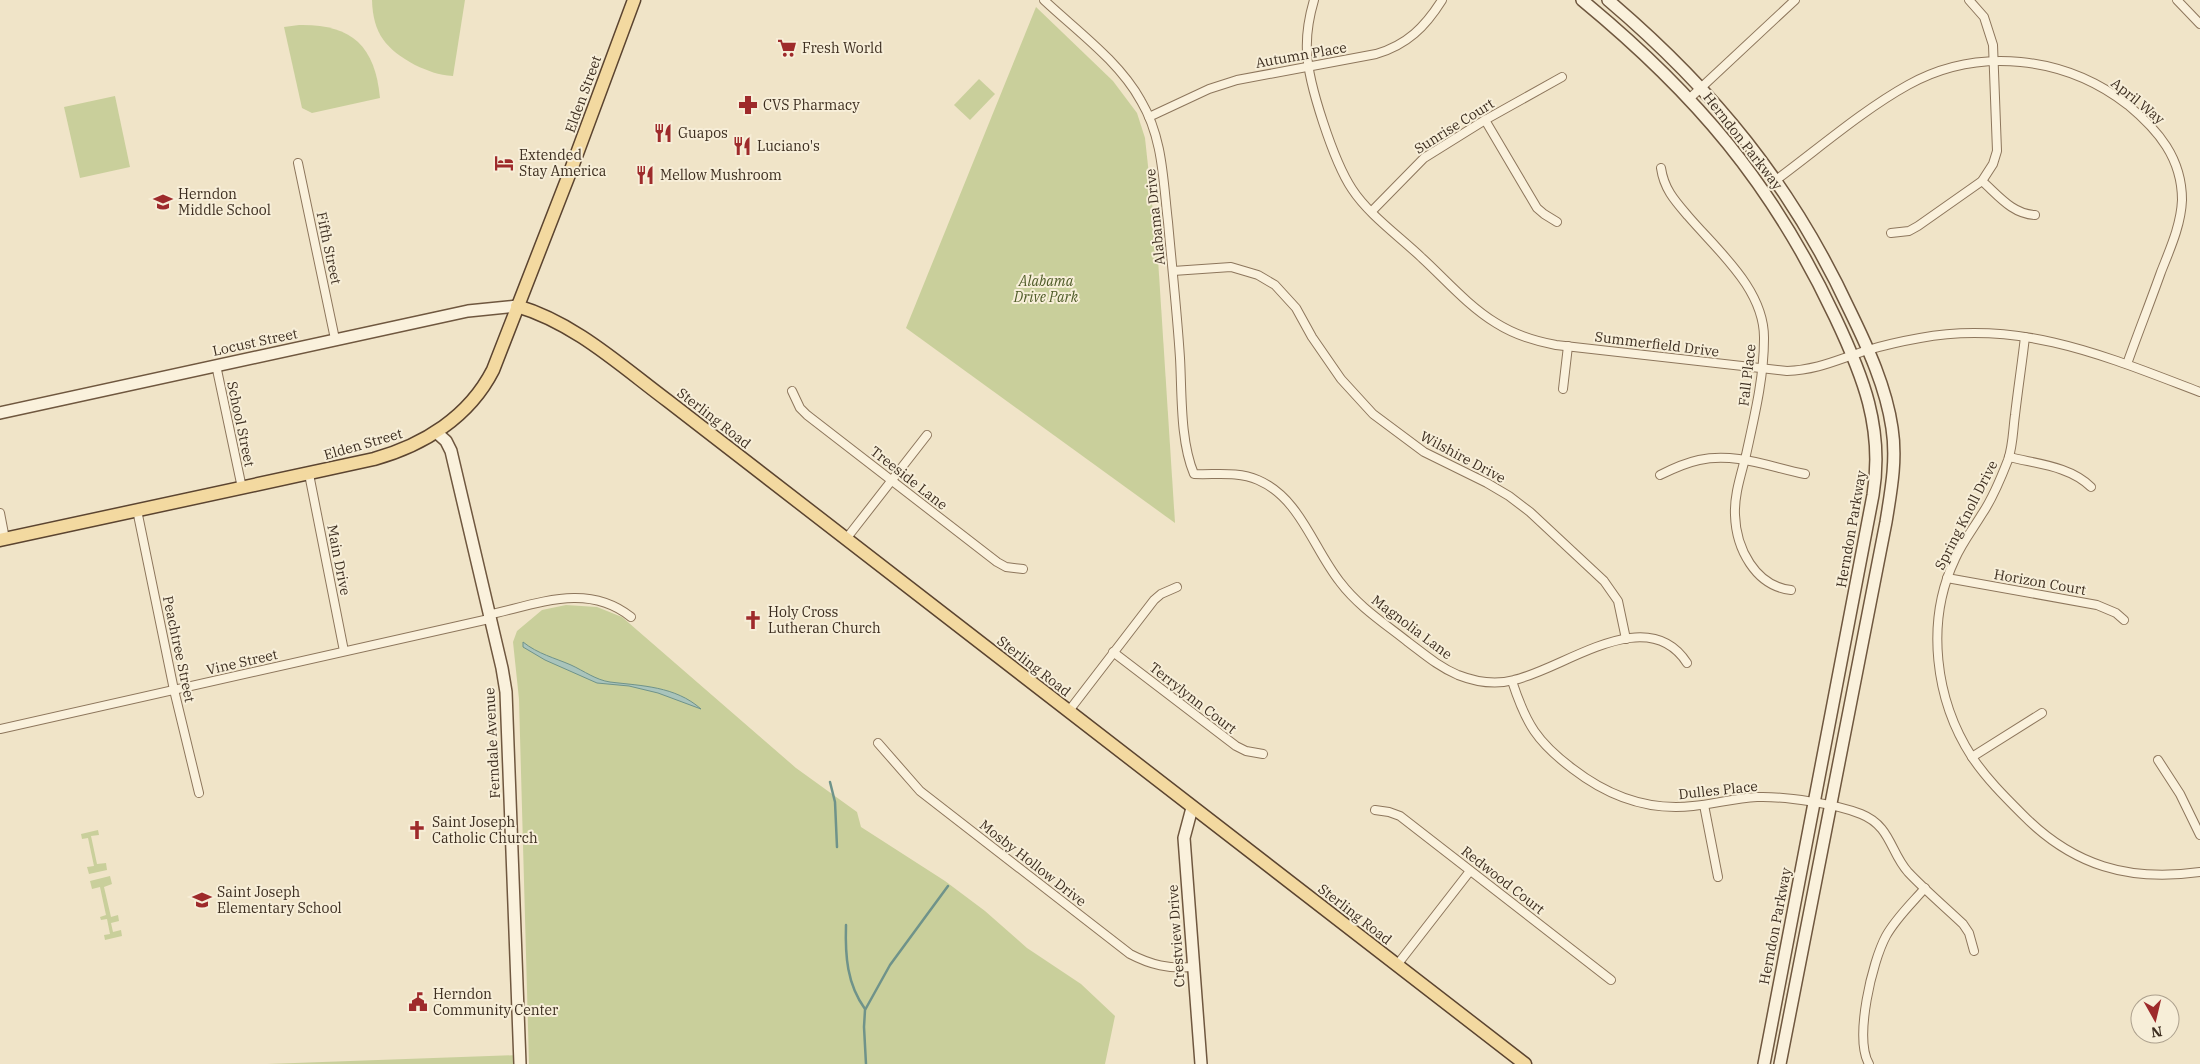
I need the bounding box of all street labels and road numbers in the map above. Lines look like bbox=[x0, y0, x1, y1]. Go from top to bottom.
street label: Autumn Place bbox=[1254, 38, 1348, 72]
street label: Elden Street bbox=[561, 53, 605, 135]
street label: April Way bbox=[2108, 74, 2169, 128]
street label: Herndon Parkway bbox=[1699, 89, 1787, 194]
street label: Sunrise Court bbox=[1411, 94, 1497, 158]
street label: Alabama Drive bbox=[1141, 168, 1169, 266]
street label: Fifth Street bbox=[313, 210, 345, 286]
street label: Locust Street bbox=[211, 324, 299, 360]
street label: Summerfield Drive bbox=[1594, 327, 1720, 361]
street label: Fall Place bbox=[1734, 343, 1760, 407]
street label: School Street bbox=[223, 380, 259, 468]
street label: Sterling Road bbox=[674, 384, 755, 453]
street label: Elden Street bbox=[322, 424, 404, 464]
street label: Wilshire Drive bbox=[1417, 427, 1509, 487]
street label: Treeside Lane bbox=[867, 442, 951, 514]
street label: Spring Knoll Drive bbox=[1931, 457, 2001, 573]
street label: Herndon Parkway bbox=[1832, 469, 1870, 589]
street label: Main Drive bbox=[323, 523, 355, 597]
street label: Horizon Court bbox=[1992, 565, 2088, 599]
street label: Magnolia Lane bbox=[1368, 591, 1456, 663]
street label: Peachtree Street bbox=[159, 594, 199, 704]
street label: Sterling Road bbox=[994, 632, 1075, 701]
street label: Vine Street bbox=[205, 645, 279, 679]
street label: Terrylynn Court bbox=[1146, 658, 1240, 738]
street label: Ferndale Avenue bbox=[480, 687, 504, 799]
street label: Dulles Place bbox=[1677, 777, 1759, 803]
street label: Mosby Hollow Drive bbox=[976, 816, 1090, 910]
street label: Redwood Court bbox=[1458, 842, 1548, 918]
street label: Herndon Parkway bbox=[1755, 866, 1795, 986]
street label: Sterling Road bbox=[1315, 880, 1396, 949]
street label: Crestview Drive bbox=[1163, 884, 1189, 988]

